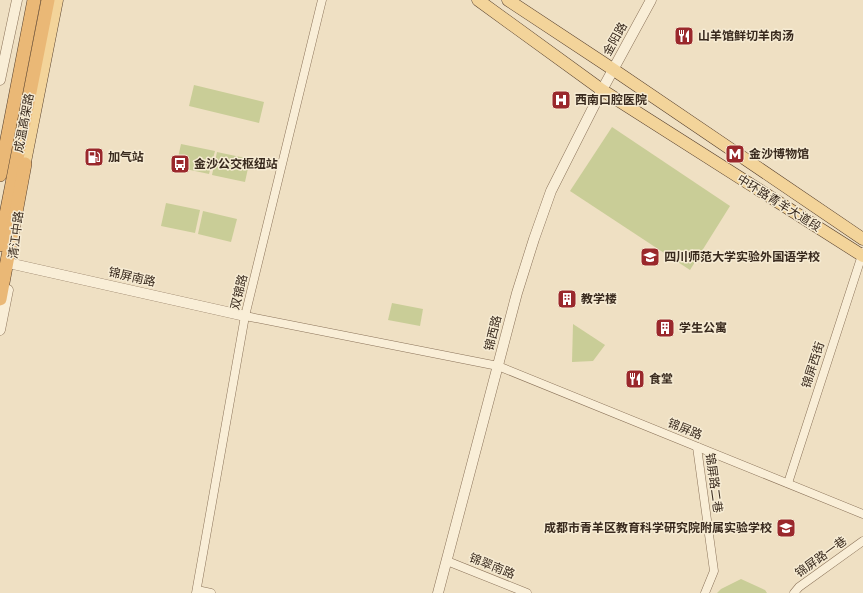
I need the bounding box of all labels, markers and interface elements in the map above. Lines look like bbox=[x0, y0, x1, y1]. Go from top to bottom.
street label: 金阳路 bbox=[599, 19, 630, 58]
restaurant icon: 山羊馆鲜切羊肉汤 bbox=[673, 25, 695, 47]
place label: 山羊馆鲜切羊肉汤 bbox=[698, 28, 794, 43]
hospital icon: 西南口腔医院 bbox=[550, 89, 572, 111]
street label: 成温高架路 bbox=[10, 92, 37, 154]
place label: 西南口腔医院 bbox=[575, 92, 647, 107]
metro station icon: 金沙博物馆 bbox=[724, 143, 746, 165]
fuel station icon: 加气站 bbox=[83, 146, 105, 168]
place label: 金沙博物馆 bbox=[749, 146, 809, 161]
place label: 加气站 bbox=[108, 149, 144, 164]
bus stop icon: 金沙公交枢纽站 bbox=[169, 153, 191, 175]
place label: 金沙公交枢纽站 bbox=[194, 156, 278, 171]
street label: 中环路青羊大道段 bbox=[735, 171, 824, 234]
street label: 清江中路 bbox=[5, 210, 26, 260]
school or university icon: 四川师范大学实验外国语学校 bbox=[639, 246, 661, 268]
place label: 四川师范大学实验外国语学校 bbox=[664, 249, 820, 264]
street label: 锦屏南路 bbox=[107, 264, 157, 289]
street label: 双锦路 bbox=[227, 273, 250, 311]
building icon: 教学楼 bbox=[556, 288, 578, 310]
place label: 教学楼 bbox=[581, 291, 617, 306]
street label: 锦西路 bbox=[481, 314, 504, 352]
building icon: 学生公寓 bbox=[654, 317, 676, 339]
place label: 学生公寓 bbox=[679, 320, 727, 335]
street label: 锦屏西街 bbox=[798, 340, 827, 390]
restaurant icon: 食堂 bbox=[624, 368, 646, 390]
place label: 食堂 bbox=[649, 371, 673, 386]
street label: 锦屏路 bbox=[666, 415, 705, 442]
street label: 锦屏路二巷 bbox=[703, 452, 726, 514]
school or university icon: 成都市青羊区教育科学研究院附属实验学校 bbox=[775, 517, 797, 539]
place label: 成都市青羊区教育科学研究院附属实验学校 bbox=[544, 520, 772, 535]
street label: 锦屏路一巷 bbox=[792, 533, 849, 580]
street label: 锦翠南路 bbox=[467, 550, 517, 581]

